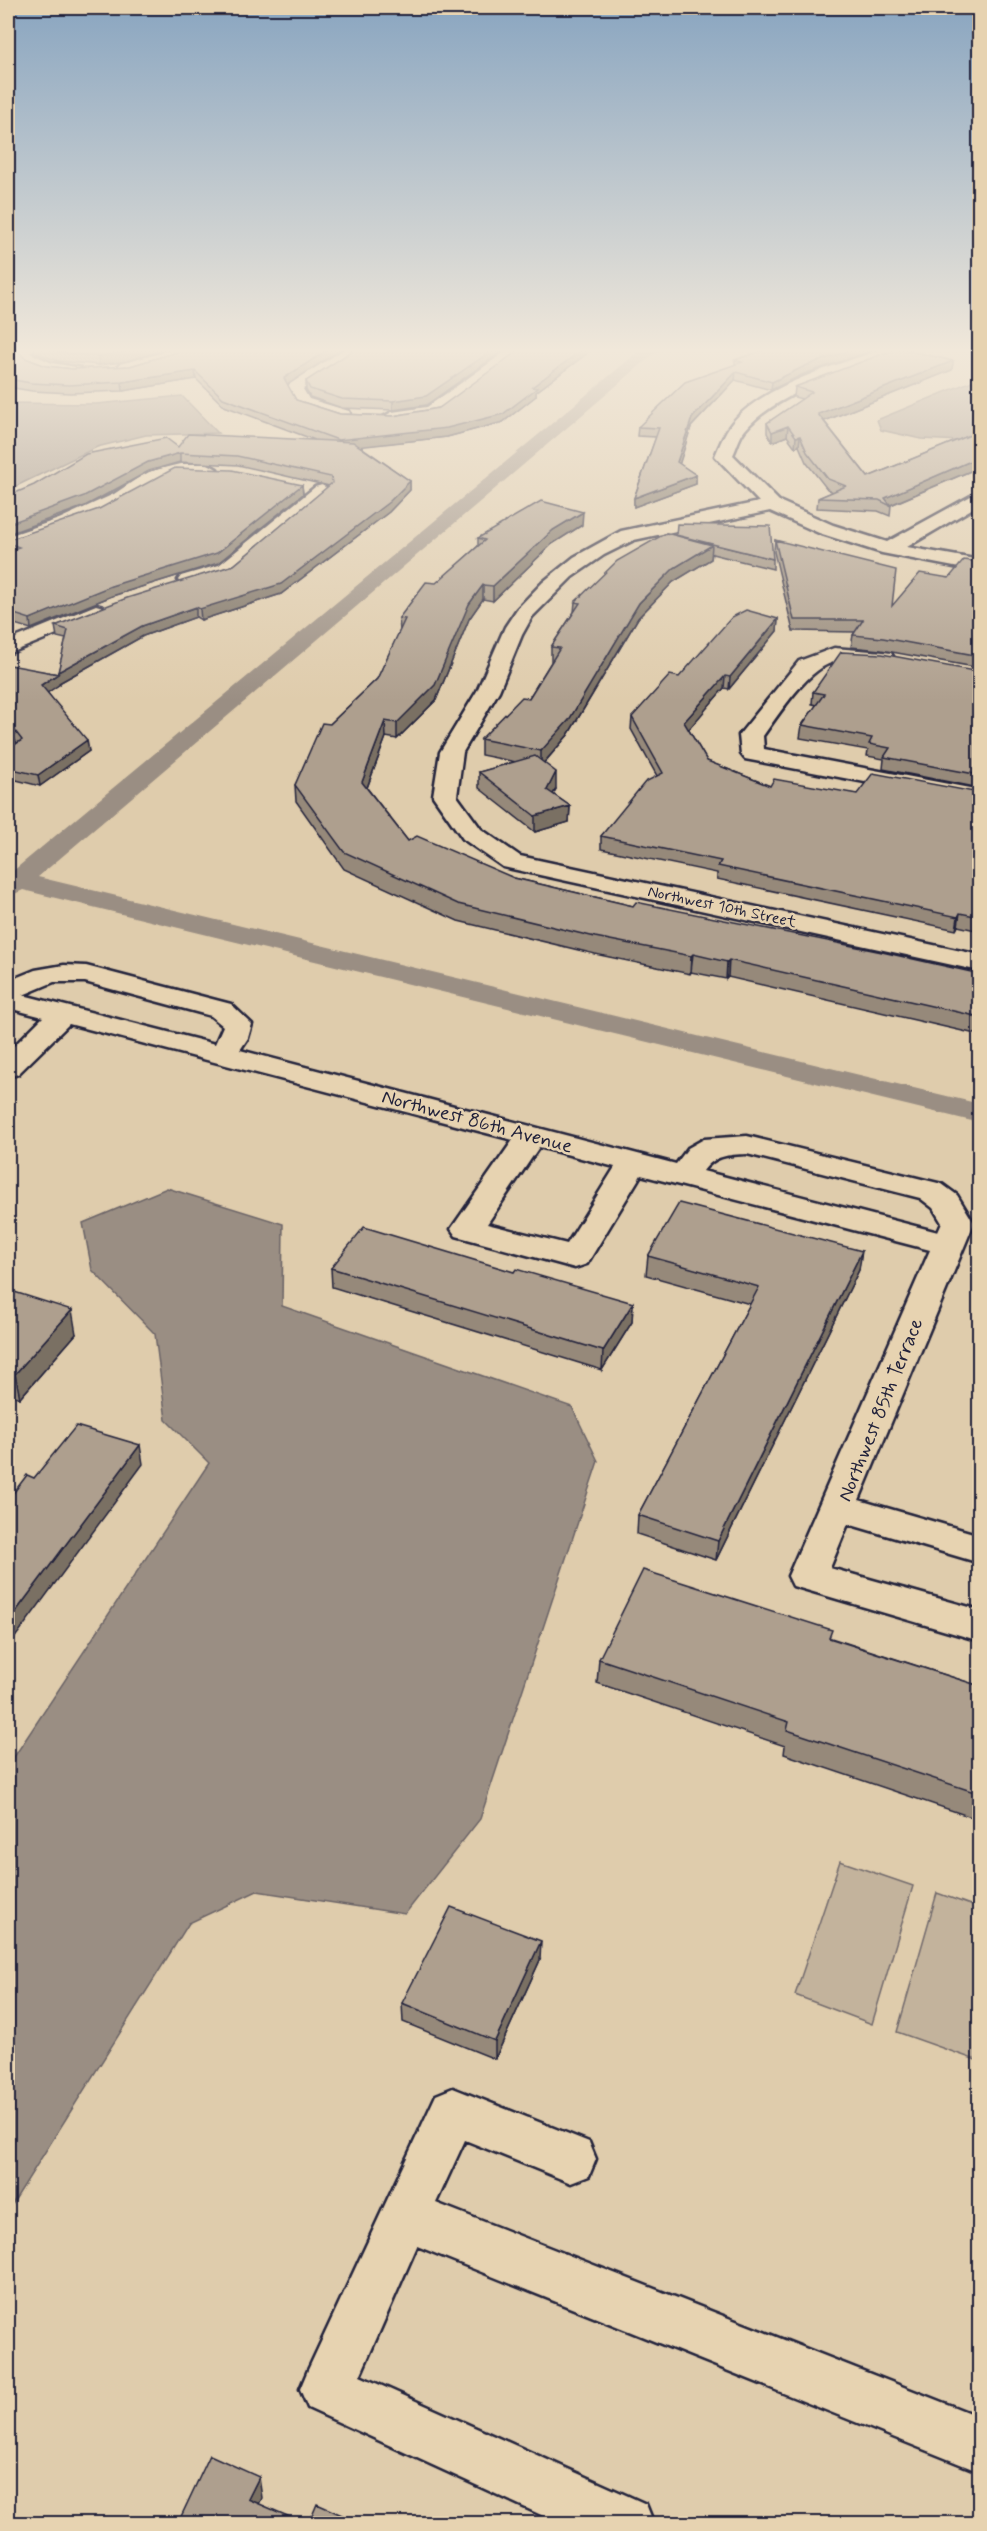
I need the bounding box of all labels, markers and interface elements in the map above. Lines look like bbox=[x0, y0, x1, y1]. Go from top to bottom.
street label: Northwest 10th Street bbox=[646, 881, 799, 933]
street label: Northwest 86th Avenue bbox=[379, 1084, 576, 1161]
street label: Northwest 85th Terrace bbox=[832, 1314, 930, 1506]

